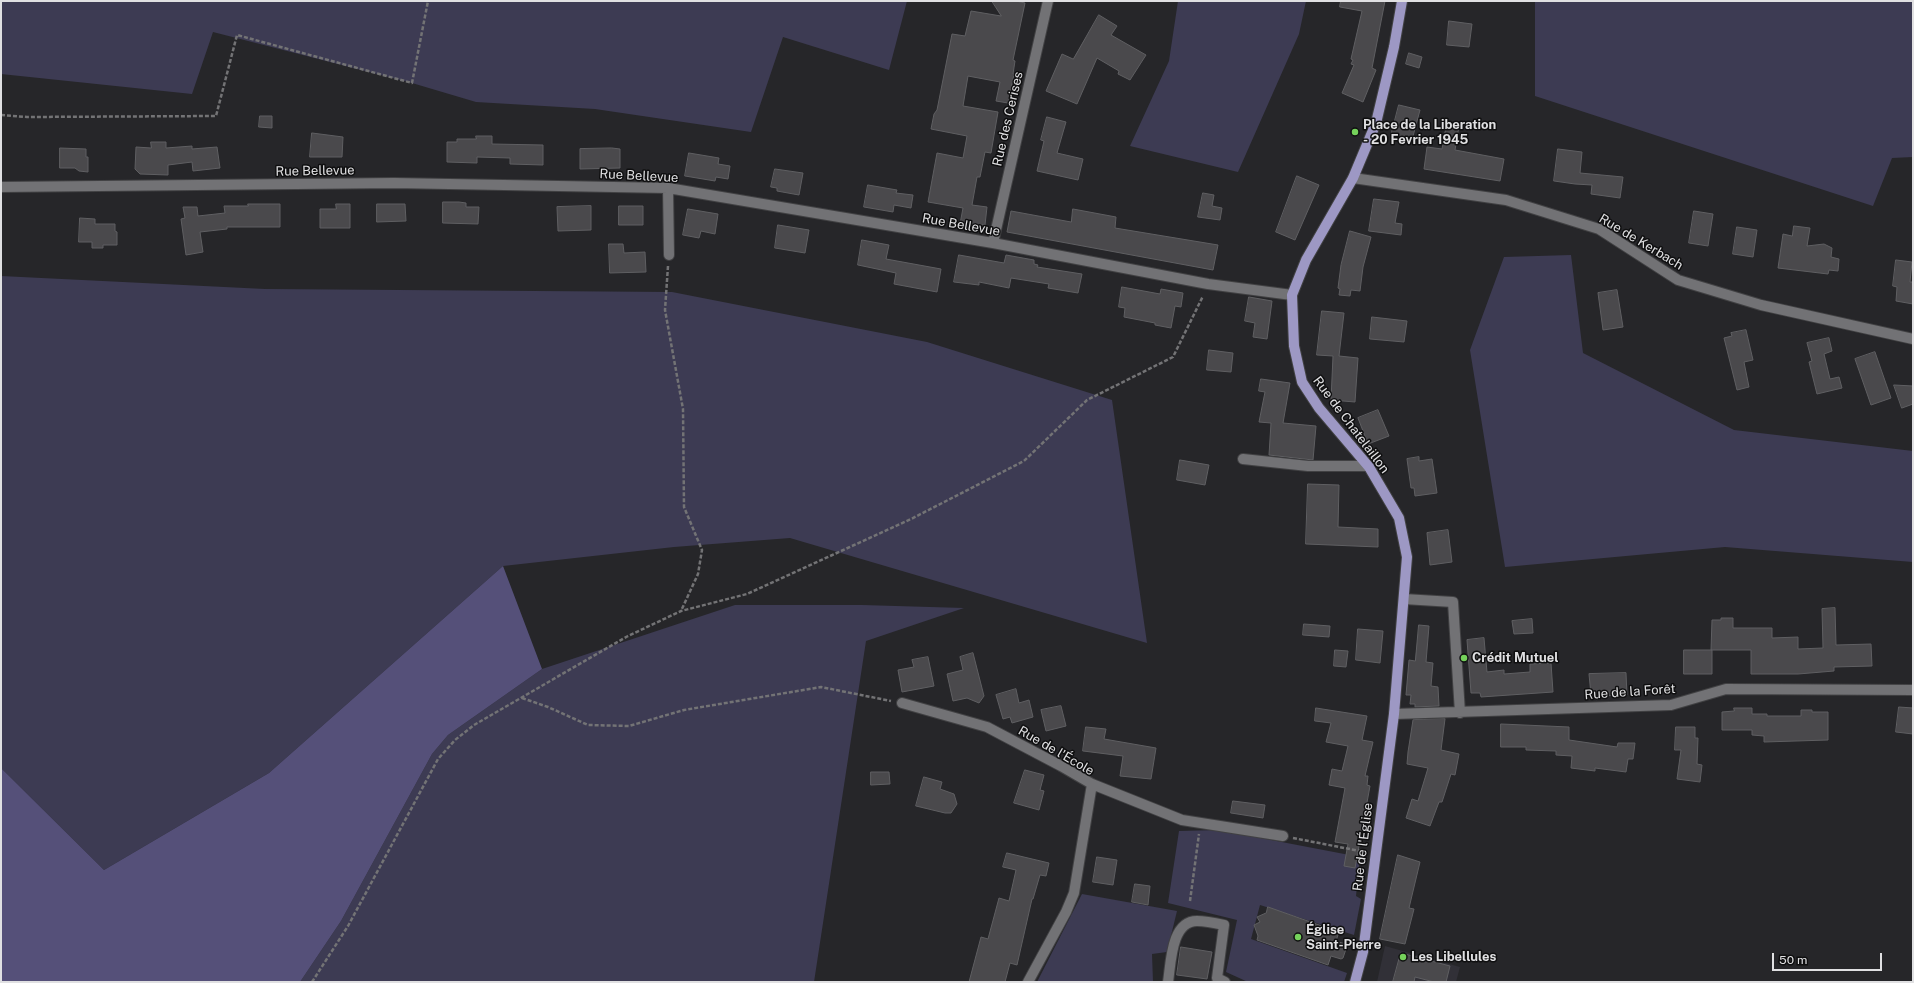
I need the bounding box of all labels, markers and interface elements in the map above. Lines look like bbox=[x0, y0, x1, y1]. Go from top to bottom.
street label: Rue des Cerises bbox=[990, 70, 1026, 168]
place label: Place de la Liberation - 20 Fevrier 1945 bbox=[1363, 117, 1496, 148]
marker: Place de la Liberation - 20 Fevrier 1945 bbox=[1350, 127, 1360, 137]
street label: Rue Bellevue bbox=[275, 163, 355, 179]
street label: Rue Bellevue bbox=[599, 166, 679, 186]
street label: Rue Bellevue bbox=[921, 210, 1001, 240]
street label: Rue de Kerbach bbox=[1596, 211, 1686, 273]
street label: Rue de Chatelaillon bbox=[1310, 374, 1392, 476]
place label: Crédit Mutuel bbox=[1472, 650, 1558, 666]
marker: Crédit Mutuel bbox=[1459, 653, 1469, 663]
street label: Rue de la Forêt bbox=[1584, 681, 1676, 703]
street label: Rue de l'École bbox=[1015, 723, 1097, 779]
street label: Rue de l'Église bbox=[1350, 802, 1376, 892]
place label: Église Saint-Pierre bbox=[1306, 922, 1381, 953]
marker: Église Saint-Pierre bbox=[1293, 932, 1303, 942]
scale bar bbox=[1774, 945, 1884, 971]
place label: Les Libellules bbox=[1411, 949, 1496, 965]
marker: Les Libellules bbox=[1398, 952, 1408, 962]
text: 50 m bbox=[1779, 953, 1807, 967]

